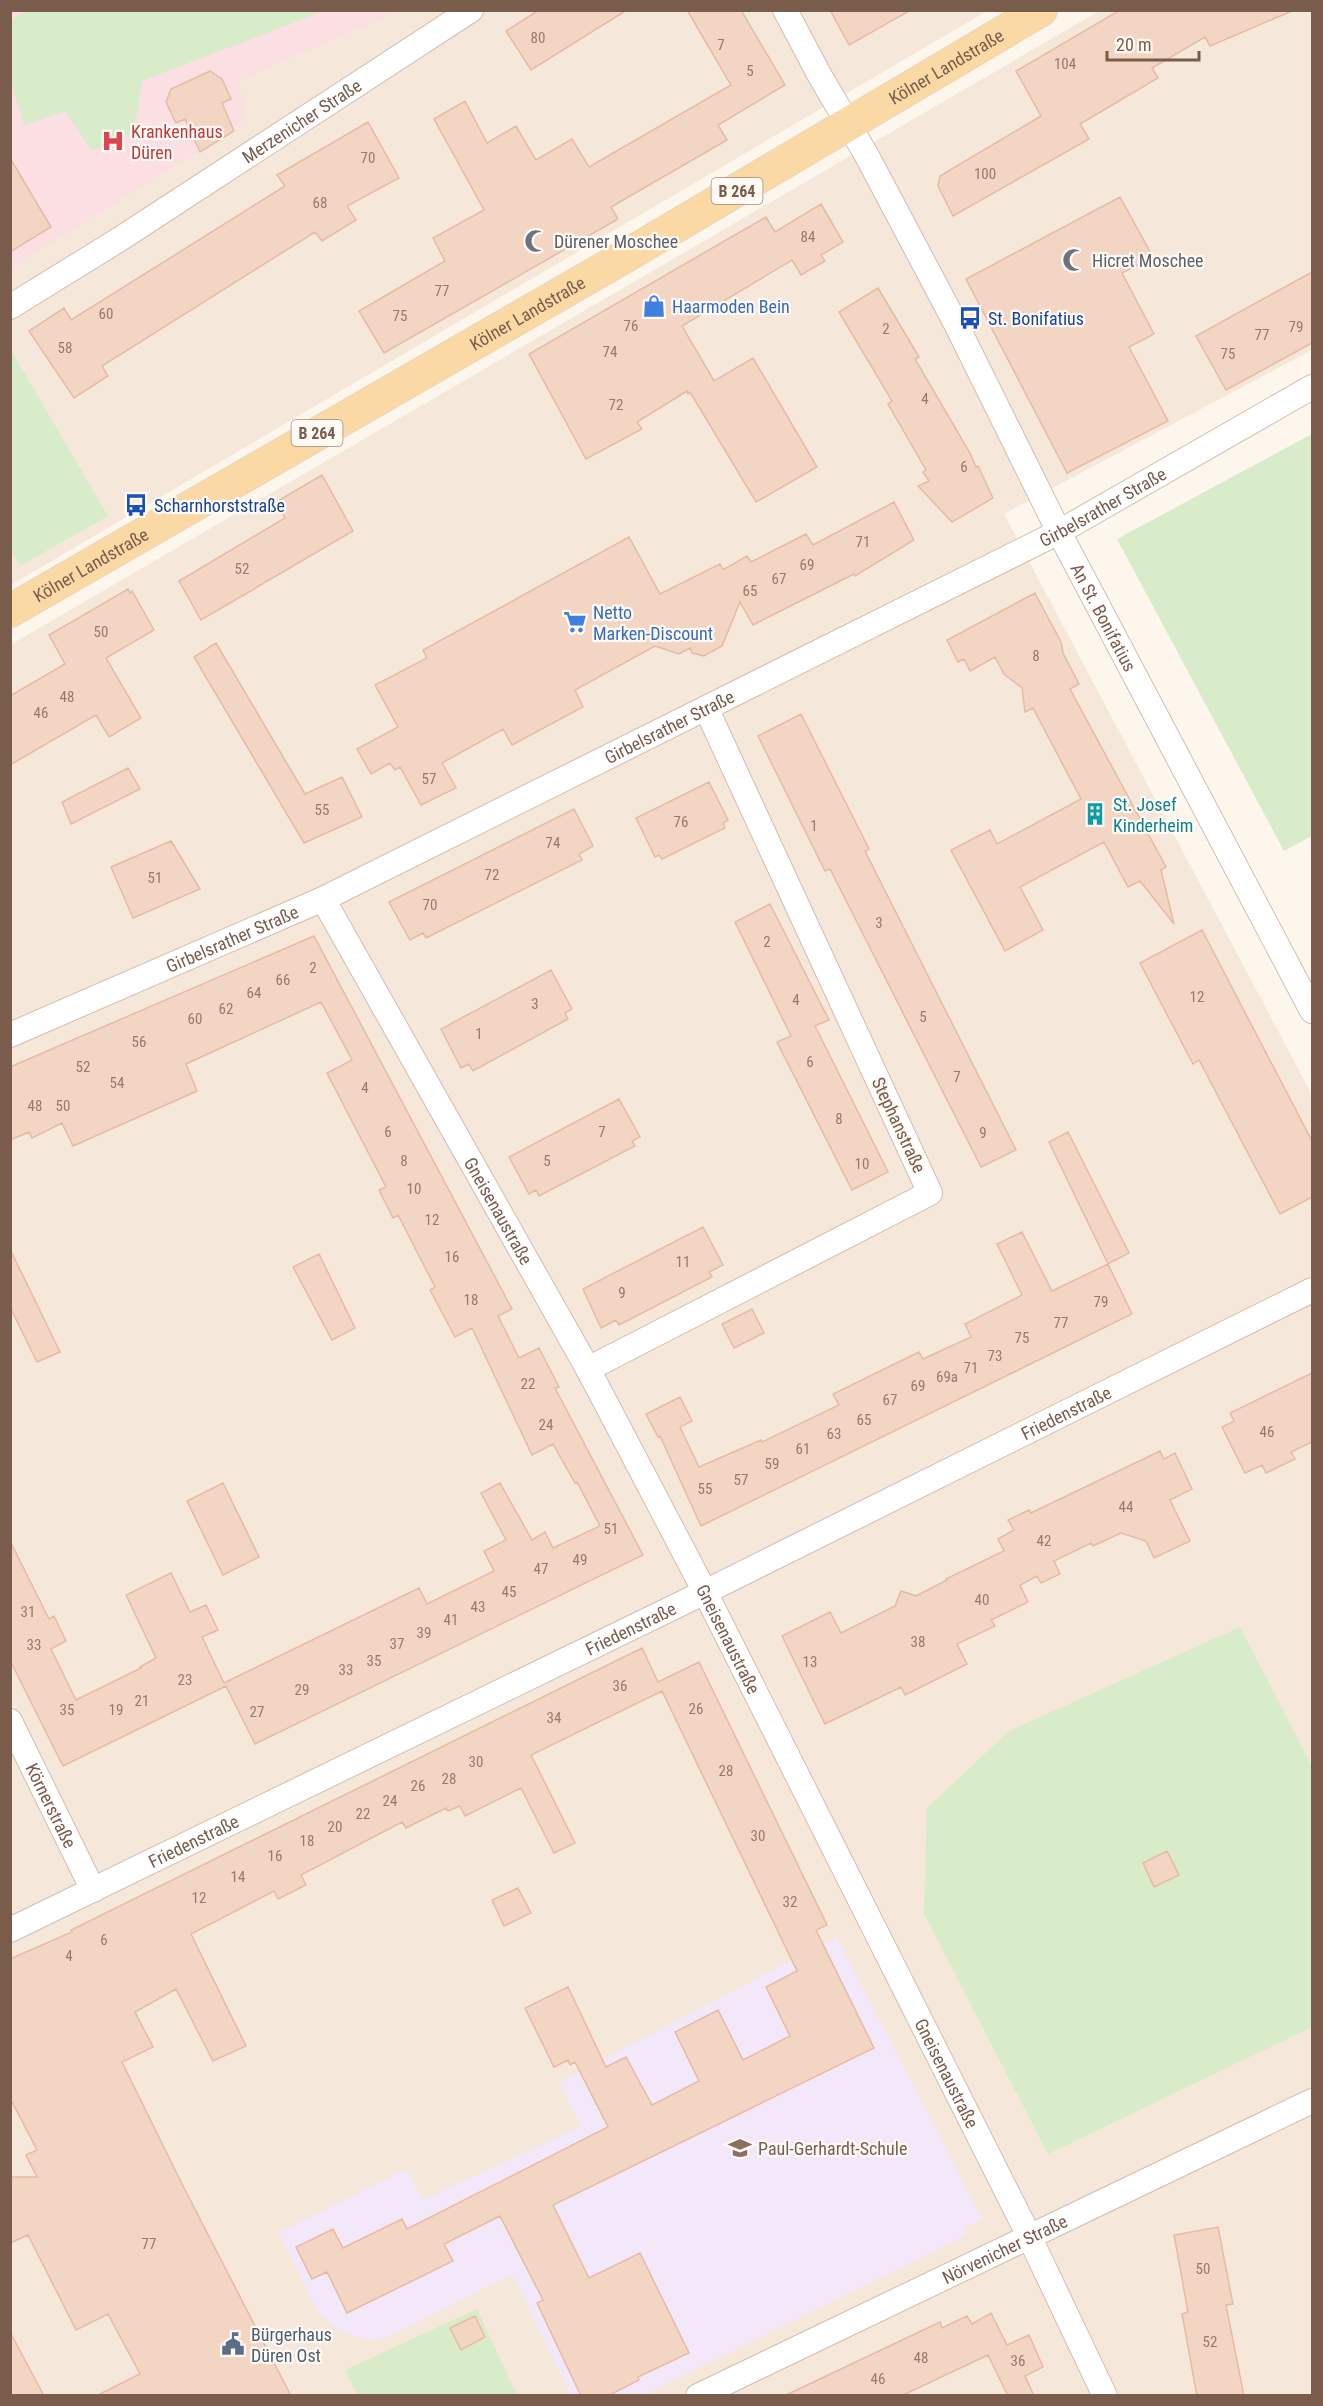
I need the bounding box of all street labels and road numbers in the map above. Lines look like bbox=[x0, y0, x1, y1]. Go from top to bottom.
street label: Kölner Landstraße bbox=[885, 24, 1007, 108]
street label: Merzenicher Straße bbox=[238, 74, 365, 167]
road number: B 264 bbox=[712, 178, 762, 204]
street label: Kölner Landstraße bbox=[466, 271, 589, 354]
road number: B 264 bbox=[292, 420, 342, 446]
street label: Girbelsrather Straße bbox=[1036, 463, 1170, 551]
street label: Kölner Landstraße bbox=[29, 523, 152, 606]
street label: An St. Bonifatius bbox=[1067, 560, 1141, 675]
street label: Girbelsrather Straße bbox=[601, 685, 737, 768]
street label: Girbelsrather Straße bbox=[163, 901, 301, 977]
street label: Stephanstraße bbox=[868, 1074, 930, 1176]
street label: Gneisenaustraße bbox=[460, 1154, 537, 1268]
street label: Friedenstraße bbox=[1018, 1381, 1114, 1444]
street label: Gneisenaustraße bbox=[692, 1581, 765, 1697]
street label: Friedenstraße bbox=[582, 1597, 679, 1659]
street label: Körnerstraße bbox=[22, 1759, 81, 1851]
street label: Friedenstraße bbox=[145, 1810, 242, 1872]
street label: Gneisenaustraße bbox=[911, 2015, 983, 2131]
street label: Nörvenicher Straße bbox=[939, 2210, 1070, 2288]

